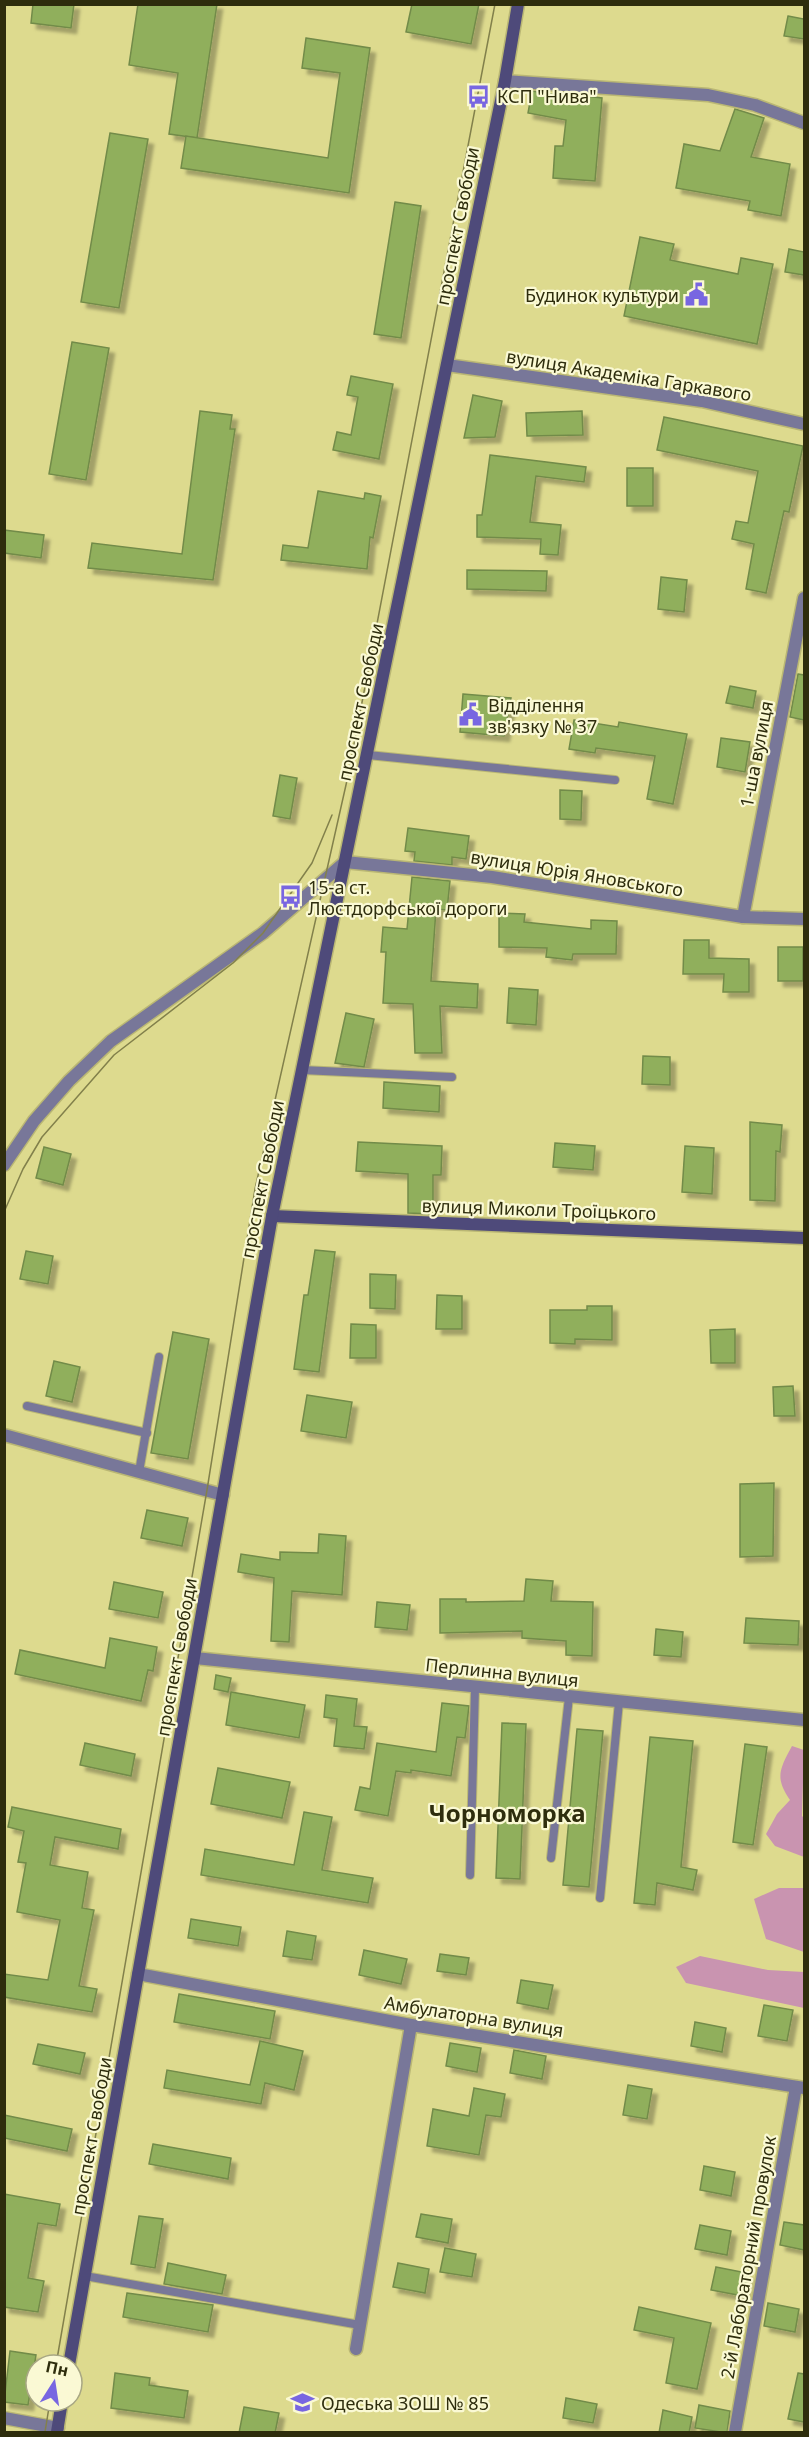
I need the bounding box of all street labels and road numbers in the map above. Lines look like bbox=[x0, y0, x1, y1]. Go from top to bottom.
street label: проспект Свободи bbox=[430, 145, 484, 307]
street label: вулиця Академіка Гаркавого bbox=[505, 344, 753, 406]
street label: проспект Свободи bbox=[332, 621, 388, 783]
street label: 1-ша вулиця bbox=[734, 699, 778, 809]
street label: вулиця Юрія Яновського bbox=[469, 844, 685, 902]
street label: проспект Свободи bbox=[235, 1098, 289, 1260]
street label: вулиця Миколи Троїцького bbox=[421, 1193, 657, 1225]
street label: проспект Свободи bbox=[150, 1576, 202, 1738]
street label: Перлинна вулиця bbox=[424, 1652, 580, 1692]
street label: Амбулаторна вулиця bbox=[383, 1990, 565, 2042]
street label: проспект Свободи bbox=[65, 2055, 117, 2217]
street label: 2-й Лабораторний провулок bbox=[715, 2133, 781, 2380]

